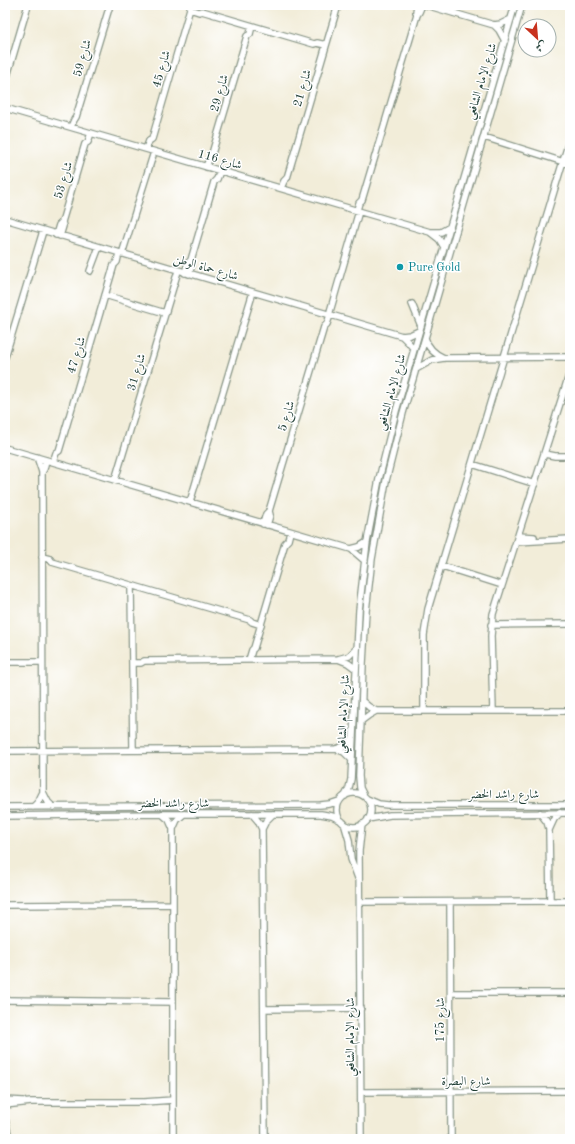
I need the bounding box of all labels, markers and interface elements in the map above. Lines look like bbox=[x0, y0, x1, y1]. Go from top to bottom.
north arrow bbox=[517, 18, 557, 58]
street label: شارع 59 bbox=[71, 38, 98, 79]
text: ش bbox=[533, 38, 548, 53]
street label: شارع الإمام الشافعي bbox=[465, 42, 504, 122]
street label: شارع 45 bbox=[150, 49, 177, 90]
street label: شارع 21 bbox=[292, 68, 318, 109]
street label: شارع 29 bbox=[209, 73, 235, 114]
street label: شارع 116 bbox=[195, 148, 243, 176]
street label: شارع 53 bbox=[52, 160, 79, 201]
street label: شارع حماة الوطن bbox=[171, 253, 240, 287]
marker: Pure Gold bbox=[395, 262, 405, 272]
place label: Pure Gold bbox=[408, 262, 460, 274]
street label: شارع 47 bbox=[66, 335, 92, 376]
street label: شارع 31 bbox=[126, 352, 152, 393]
street label: شارع الإمام الشافعي bbox=[375, 352, 413, 433]
street label: شارع 5 bbox=[276, 399, 301, 434]
street label: شارع الإمام الشافعي bbox=[336, 674, 357, 754]
street label: شارع راشد الخضر bbox=[467, 789, 539, 805]
street label: شارع راشد الخضر bbox=[137, 798, 209, 814]
street label: شارع الإمام الشافعي bbox=[345, 997, 362, 1077]
street label: شارع 175 bbox=[434, 997, 451, 1043]
street label: شارع البصرة bbox=[441, 1076, 491, 1092]

